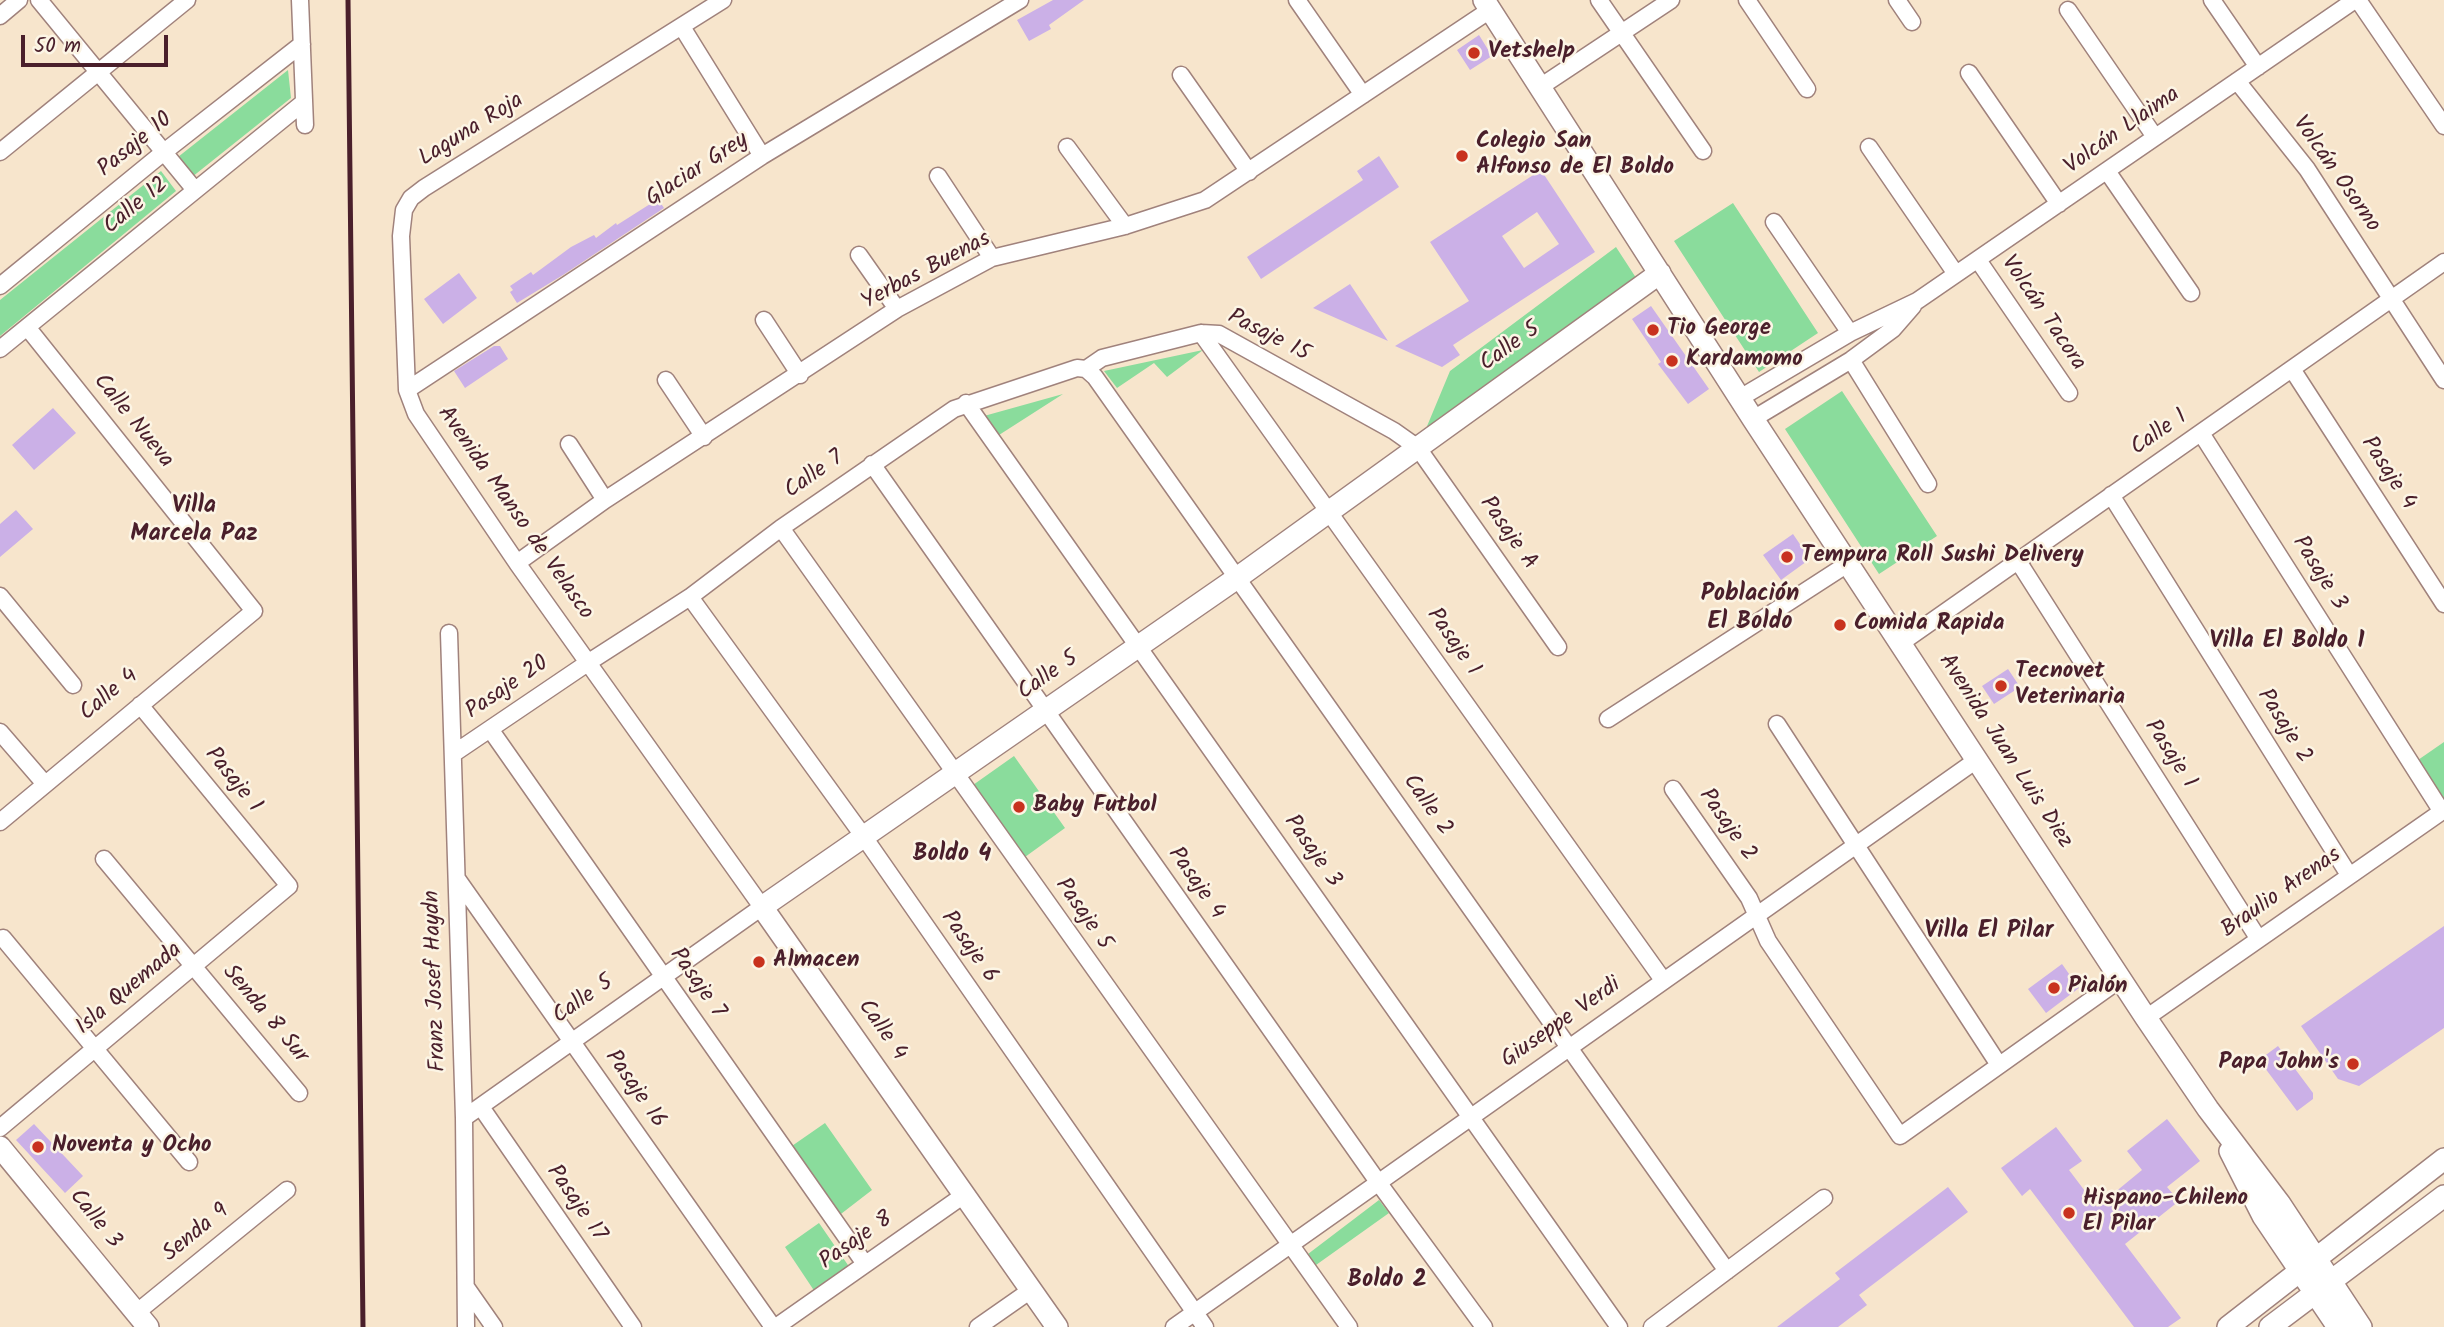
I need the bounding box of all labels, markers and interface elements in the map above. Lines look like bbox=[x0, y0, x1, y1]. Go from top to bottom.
scale bar bbox=[24, 21, 172, 65]
text: 50 m bbox=[34, 30, 81, 63]
place label: Vetshelp bbox=[1488, 39, 1575, 67]
marker: Vetshelp bbox=[1466, 45, 1482, 61]
street label: Volcán Llaima bbox=[2060, 82, 2186, 182]
street label: Laguna Roja bbox=[415, 88, 529, 174]
street label: Pasaje 10 bbox=[93, 108, 179, 184]
street label: Volcán Osorno bbox=[2285, 112, 2385, 238]
street label: Glaciar Grey bbox=[642, 128, 754, 214]
place label: Colegio San Alfonso de El Boldo bbox=[1476, 129, 1674, 183]
marker: Colegio San Alfonso de El Boldo bbox=[1454, 148, 1470, 164]
street label: Calle 12 bbox=[99, 172, 175, 242]
street label: Yerbas Buenas bbox=[858, 226, 996, 318]
street label: Volcán Tacora bbox=[1993, 251, 2091, 377]
street label: Pasaje 15 bbox=[1222, 305, 1314, 369]
place label: Tio George bbox=[1667, 316, 1771, 344]
street label: Calle 5 bbox=[1475, 317, 1547, 379]
marker: Tio George bbox=[1645, 322, 1661, 338]
place label: Kardamomo bbox=[1686, 347, 1803, 375]
marker: Kardamomo bbox=[1664, 353, 1680, 369]
street label: Calle Nueva bbox=[86, 369, 178, 475]
street label: Avenida Manso de Velasco bbox=[430, 402, 598, 626]
street label: Calle 1 bbox=[2126, 405, 2194, 463]
street label: Pasaje 4 bbox=[2353, 432, 2421, 516]
street label: Calle 7 bbox=[780, 446, 850, 506]
street label: Pasaje A bbox=[1472, 492, 1542, 576]
district label: Villa Marcela Paz bbox=[130, 494, 258, 550]
street label: Pasaje 3 bbox=[2284, 532, 2352, 616]
place label: Tempura Roll Sushi Delivery bbox=[1801, 543, 2084, 571]
marker: Tempura Roll Sushi Delivery bbox=[1779, 549, 1795, 565]
district label: Población El Boldo bbox=[1701, 582, 1799, 638]
street label: Pasaje 1 bbox=[1419, 604, 1485, 682]
place label: Comida Rapida bbox=[1854, 611, 2005, 639]
marker: Comida Rapida bbox=[1832, 617, 1848, 633]
district label: Villa El Boldo 1 bbox=[2210, 629, 2364, 657]
street label: Calle 5 bbox=[1013, 646, 1085, 708]
street label: Avenida Juan Luis Diez bbox=[1931, 650, 2077, 854]
street label: Pasaje 20 bbox=[461, 651, 555, 727]
place label: Tecnovet Veterinaria bbox=[2015, 659, 2125, 713]
street label: Calle 4 bbox=[75, 664, 145, 728]
marker: Tecnovet Veterinaria bbox=[1993, 678, 2009, 694]
street label: Pasaje 2 bbox=[2249, 685, 2317, 769]
street label: Pasaje 1 bbox=[2137, 715, 2201, 795]
street label: Pasaje 1 bbox=[197, 743, 267, 819]
street label: Calle 2 bbox=[1395, 770, 1457, 842]
street label: Pasaje 2 bbox=[1691, 784, 1761, 868]
place label: Baby Futbol bbox=[1033, 793, 1157, 821]
marker: Baby Futbol bbox=[1011, 799, 1027, 815]
street label: Pasaje 3 bbox=[1276, 810, 1346, 894]
district label: Boldo 4 bbox=[913, 842, 991, 870]
street label: Pasaje 4 bbox=[1160, 843, 1230, 925]
street label: Braulio Arenas bbox=[2217, 843, 2347, 945]
street label: Pasaje 5 bbox=[1047, 874, 1117, 956]
street label: Franz Josef Haydn bbox=[420, 890, 454, 1072]
street label: Pasaje 6 bbox=[933, 906, 1003, 990]
district label: Villa El Pilar bbox=[1925, 919, 2053, 947]
street label: Isla Quemada bbox=[71, 938, 189, 1042]
street label: Pasaje 7 bbox=[662, 943, 730, 1025]
place label: Almacen bbox=[773, 948, 859, 976]
marker: Almacen bbox=[751, 954, 767, 970]
street label: Senda 8 Sur bbox=[215, 960, 313, 1070]
street label: Calle 5 bbox=[548, 970, 620, 1032]
street label: Giuseppe Verdi bbox=[1497, 973, 1627, 1075]
place label: Pialón bbox=[2068, 974, 2128, 1002]
marker: Pialón bbox=[2046, 980, 2062, 996]
street label: Calle 4 bbox=[850, 995, 912, 1067]
street label: Pasaje 16 bbox=[597, 1046, 671, 1134]
place label: Papa John's bbox=[2219, 1050, 2339, 1078]
marker: Papa John's bbox=[2345, 1056, 2361, 1072]
place label: Noventa y Ocho bbox=[52, 1133, 211, 1161]
marker: Noventa y Ocho bbox=[30, 1139, 46, 1155]
street label: Pasaje 17 bbox=[539, 1160, 611, 1248]
street label: Calle 3 bbox=[62, 1185, 126, 1255]
place label: Hispano-Chileno El Pilar bbox=[2083, 1186, 2248, 1240]
street label: Senda 9 bbox=[158, 1199, 236, 1269]
marker: Hispano-Chileno El Pilar bbox=[2061, 1205, 2077, 1221]
street label: Pasaje 8 bbox=[815, 1207, 899, 1277]
district label: Boldo 2 bbox=[1347, 1268, 1427, 1296]

